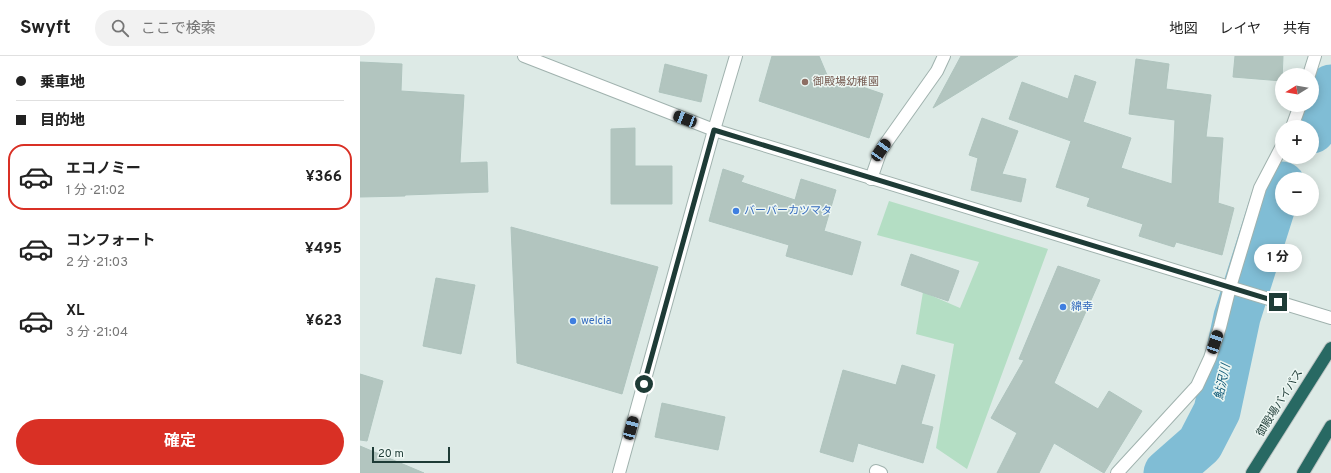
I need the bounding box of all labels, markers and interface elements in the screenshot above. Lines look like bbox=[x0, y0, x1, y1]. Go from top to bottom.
search box bbox=[95, 10, 375, 46]
text: Swyft bbox=[20, 16, 71, 40]
icon: search bbox=[109, 17, 131, 39]
text: ここで検索 bbox=[141, 20, 216, 39]
text: 地図 bbox=[1169, 21, 1197, 38]
text: レイヤ bbox=[1219, 21, 1261, 38]
text: 共有 bbox=[1283, 21, 1311, 38]
north arrow bbox=[1275, 68, 1319, 112]
map controls bbox=[1275, 68, 1319, 216]
text: 乗車地 bbox=[40, 74, 85, 93]
place label: 御殿場幼稚園 bbox=[812, 75, 879, 89]
marker: 御殿場幼稚園 bbox=[800, 77, 810, 87]
car bbox=[672, 109, 698, 129]
text: 目的地 bbox=[40, 112, 85, 131]
button: + bbox=[1275, 120, 1319, 164]
car bbox=[869, 137, 893, 163]
icon: car bbox=[18, 159, 54, 195]
text: エコノミー bbox=[66, 160, 141, 179]
text: ¥366 bbox=[305, 168, 342, 187]
button: − bbox=[1275, 172, 1319, 216]
text: 1 分 · 21:02 bbox=[66, 183, 125, 199]
place label: バーバーカツマタ bbox=[744, 204, 832, 218]
marker: バーバーカツマタ bbox=[731, 206, 741, 216]
icon: car bbox=[18, 231, 54, 267]
text: コンフォート bbox=[66, 232, 156, 251]
text: ¥495 bbox=[305, 240, 342, 259]
callout: 1 分 bbox=[1254, 244, 1302, 272]
text: 1 分 bbox=[1267, 250, 1289, 266]
text: 2 分 · 21:03 bbox=[66, 255, 128, 271]
route end bbox=[1269, 293, 1287, 311]
place label: 綿幸 bbox=[1071, 300, 1093, 314]
text: XL bbox=[66, 302, 84, 321]
marker: 綿幸 bbox=[1058, 302, 1068, 312]
icon: car bbox=[18, 303, 54, 339]
text: ¥623 bbox=[306, 312, 342, 331]
place label: welcia bbox=[581, 314, 612, 328]
marker: welcia bbox=[568, 316, 578, 326]
text: 3 分 · 21:04 bbox=[66, 325, 128, 341]
car bbox=[1206, 329, 1224, 355]
water label: 鮎沢川 bbox=[1211, 361, 1235, 401]
street label: 御殿場バイパス bbox=[1253, 367, 1306, 440]
route start bbox=[635, 375, 653, 393]
car bbox=[622, 415, 640, 441]
button: 確定 bbox=[16, 419, 344, 465]
scale bar bbox=[372, 445, 450, 464]
text: 20 m bbox=[378, 447, 404, 461]

